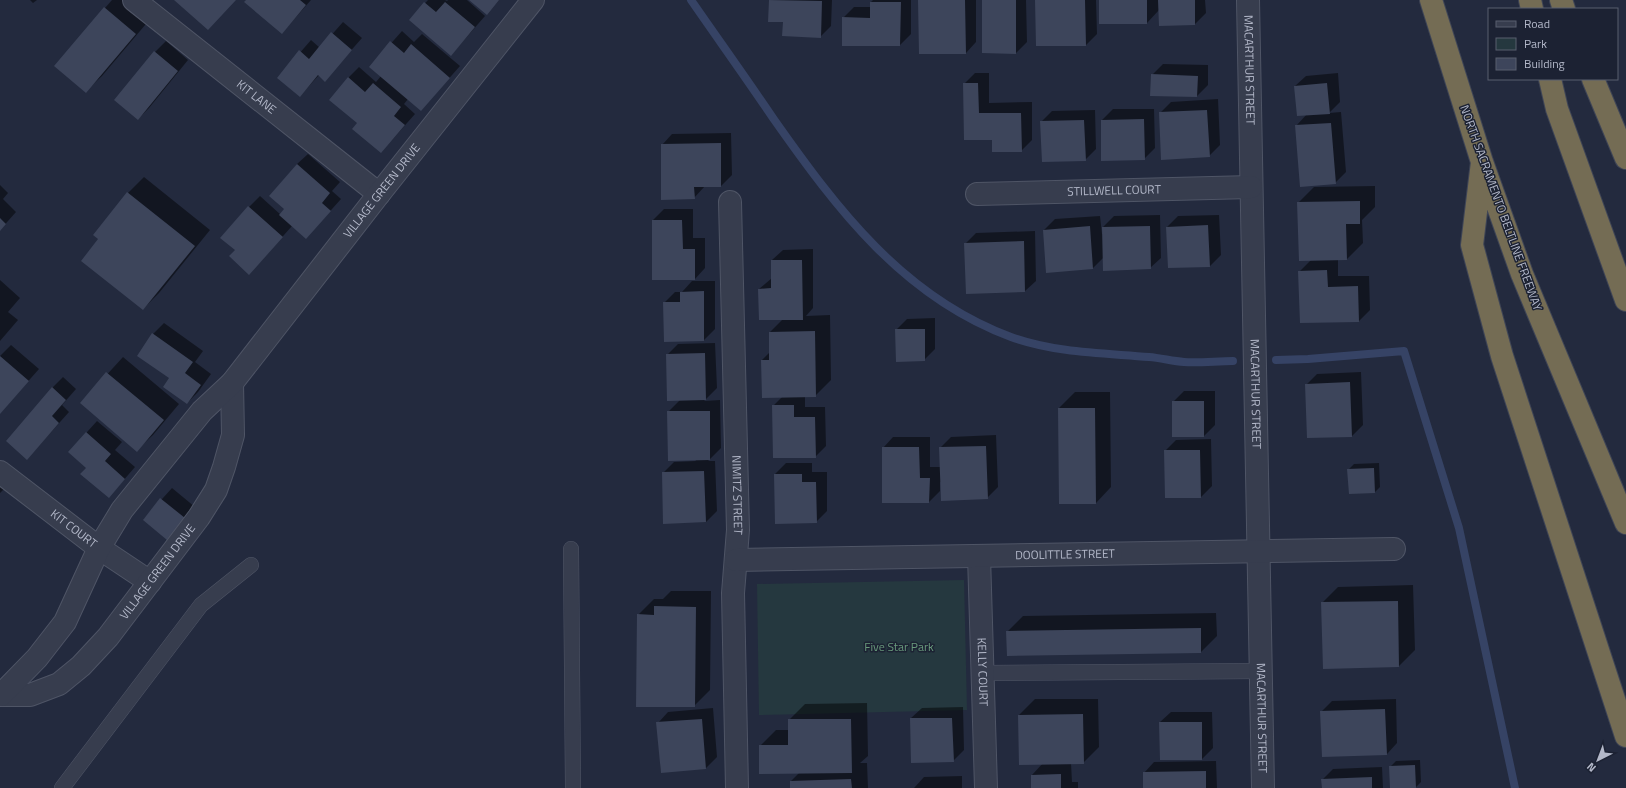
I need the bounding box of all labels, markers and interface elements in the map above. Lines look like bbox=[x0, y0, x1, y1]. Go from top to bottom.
legend bbox=[1488, 8, 1618, 80]
text: Road bbox=[1524, 14, 1550, 33]
street label: MACARTHUR STREET bbox=[1239, 15, 1260, 126]
text: Park bbox=[1524, 34, 1547, 53]
text: Building bbox=[1524, 54, 1565, 73]
street label: KIT LANE bbox=[233, 75, 281, 119]
street label: NORTH SACRAMENTO BELTLINE FREEWAY bbox=[1455, 102, 1548, 314]
street label: VILLAGE GREEN DRIVE bbox=[338, 139, 425, 242]
street label: STILLWELL COURT bbox=[1067, 179, 1162, 201]
street label: MACARTHUR STREET bbox=[1245, 339, 1267, 450]
street label: NIMITZ STREET bbox=[727, 455, 748, 536]
street label: KIT COURT bbox=[47, 504, 102, 553]
street label: VILLAGE GREEN DRIVE bbox=[115, 519, 200, 623]
street label: DOOLITTLE STREET bbox=[1015, 544, 1116, 564]
park label: Five Star Park bbox=[864, 637, 934, 656]
street label: KELLY COURT bbox=[972, 637, 994, 707]
street label: MACARTHUR STREET bbox=[1252, 663, 1273, 774]
north arrow bbox=[1578, 740, 1618, 780]
text: N bbox=[1583, 759, 1599, 776]

